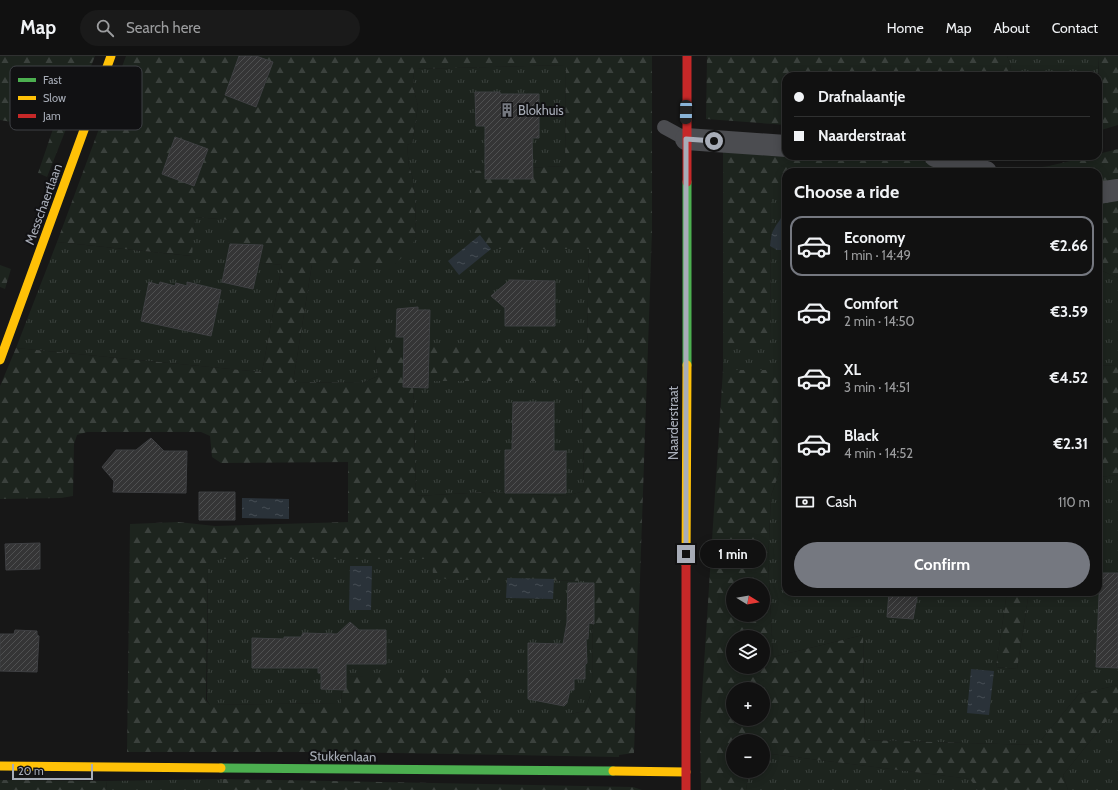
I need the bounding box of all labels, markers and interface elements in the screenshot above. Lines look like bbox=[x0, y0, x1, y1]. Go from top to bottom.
search box bbox=[80, 10, 360, 46]
text: Map bbox=[20, 16, 56, 39]
icon: search bbox=[94, 17, 116, 39]
text: Search here bbox=[126, 19, 201, 37]
text: Home bbox=[887, 19, 924, 37]
text: Map bbox=[946, 19, 971, 37]
text: About bbox=[993, 19, 1030, 37]
text: Contact bbox=[1052, 19, 1098, 37]
legend bbox=[10, 66, 142, 130]
text: Fast bbox=[43, 73, 62, 87]
text: Drafnalaantje bbox=[818, 88, 905, 106]
text: Slow bbox=[43, 91, 66, 105]
car bbox=[680, 100, 692, 124]
building icon: Blokhuis bbox=[499, 102, 515, 118]
place label: Blokhuis bbox=[518, 102, 564, 118]
text: Jam bbox=[42, 109, 61, 123]
text: Naarderstraat bbox=[818, 127, 906, 145]
route start bbox=[705, 132, 723, 150]
street label: Messchaertlaan bbox=[21, 161, 65, 247]
text: Choose a ride bbox=[794, 181, 899, 203]
icon: car bbox=[796, 228, 832, 264]
text: Economy bbox=[844, 229, 905, 247]
text: €2.66 bbox=[1050, 237, 1088, 255]
text: 1 min · 14:49 bbox=[844, 247, 911, 263]
icon: car bbox=[796, 294, 832, 330]
text: Comfort bbox=[844, 295, 898, 313]
text: €3.59 bbox=[1050, 303, 1088, 321]
text: 2 min · 14:50 bbox=[844, 313, 915, 329]
icon: car bbox=[796, 360, 832, 396]
text: XL bbox=[844, 361, 861, 379]
text: €4.52 bbox=[1050, 369, 1088, 387]
text: 3 min · 14:51 bbox=[844, 379, 910, 395]
street label: Naarderstraat bbox=[665, 385, 681, 460]
icon: car bbox=[796, 426, 832, 462]
text: Black bbox=[844, 427, 879, 445]
text: €2.31 bbox=[1054, 435, 1088, 453]
text: 4 min · 14:52 bbox=[844, 445, 913, 461]
icon: cash bbox=[794, 491, 816, 513]
text: Cash bbox=[826, 493, 857, 511]
text: 110 m bbox=[1058, 494, 1090, 510]
callout: 1 min bbox=[700, 540, 766, 568]
button: Confirm bbox=[794, 542, 1090, 588]
route end bbox=[677, 545, 695, 563]
text: 1 min bbox=[718, 546, 748, 562]
north arrow bbox=[726, 578, 770, 622]
map controls bbox=[726, 578, 770, 778]
button: layers bbox=[726, 630, 770, 674]
button: + bbox=[726, 682, 770, 726]
button: − bbox=[726, 734, 770, 778]
street label: Stukkenlaan bbox=[310, 747, 376, 765]
scale bar bbox=[12, 762, 93, 781]
text: 20 m bbox=[18, 764, 44, 778]

